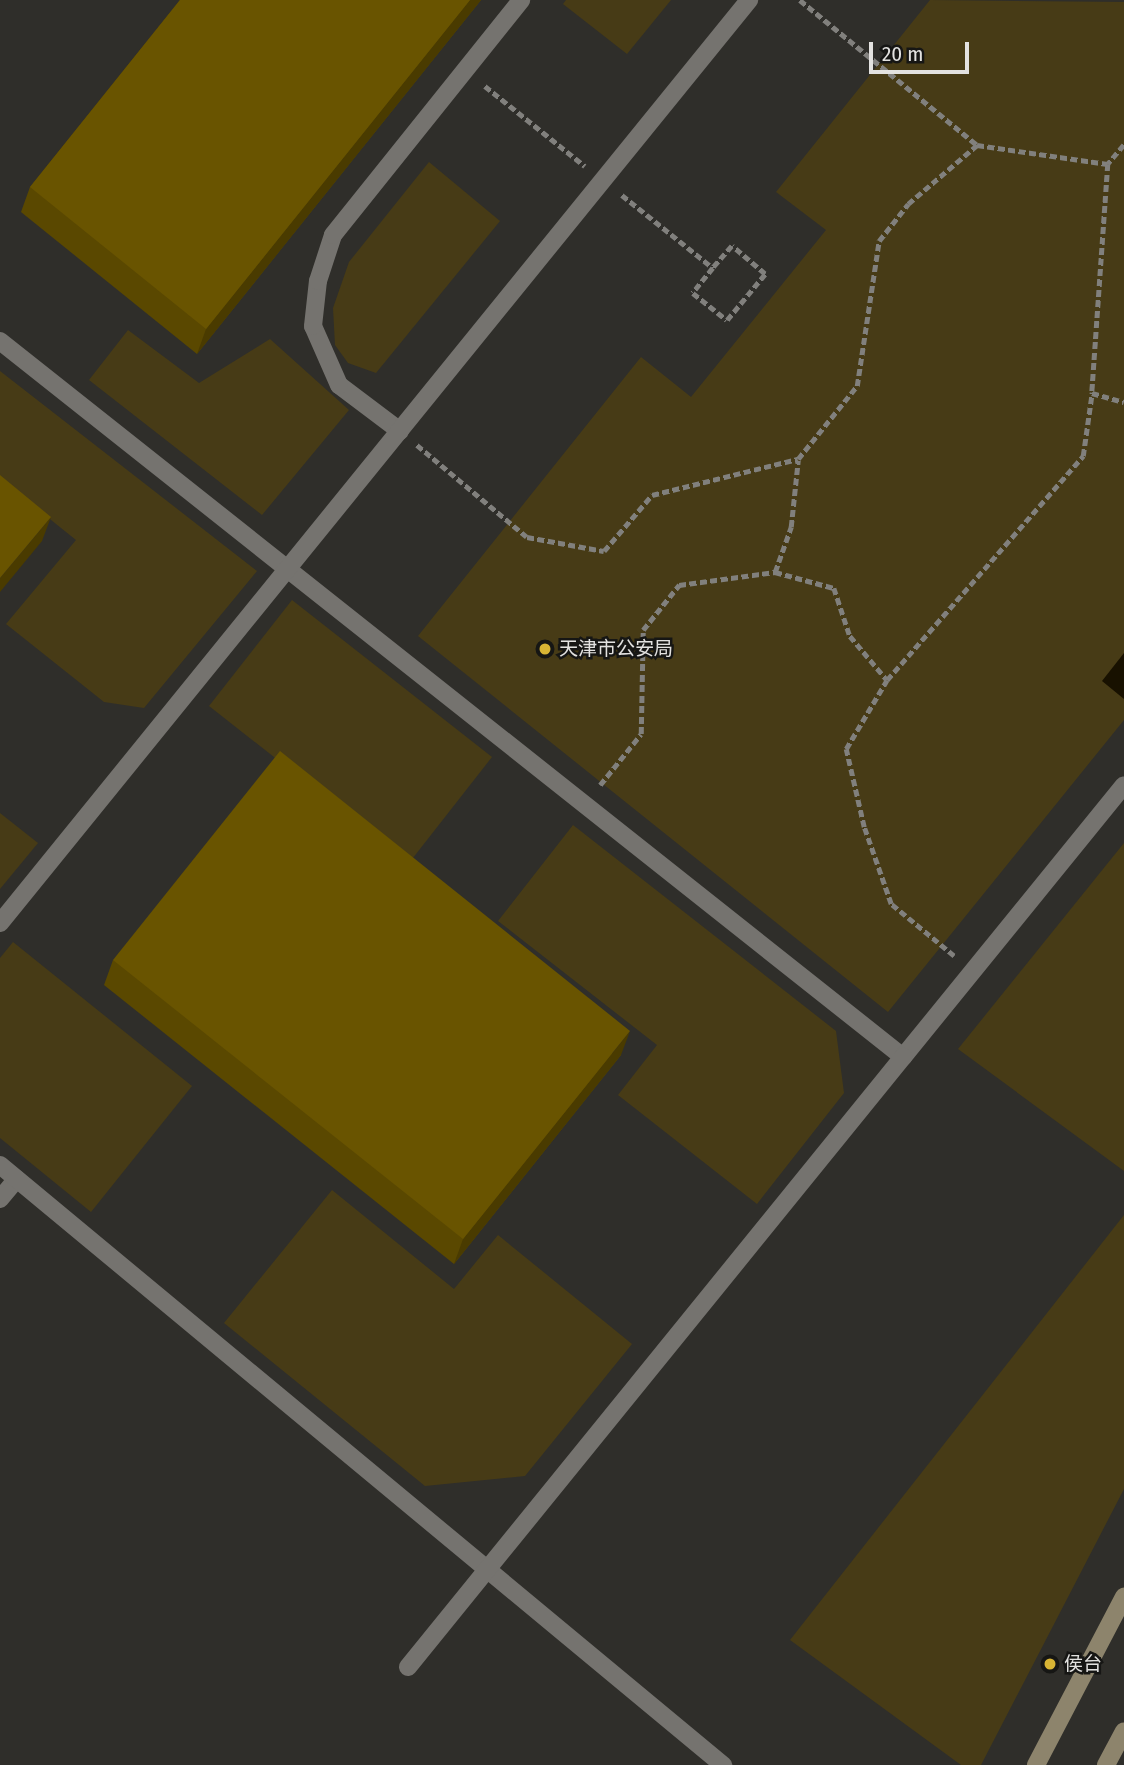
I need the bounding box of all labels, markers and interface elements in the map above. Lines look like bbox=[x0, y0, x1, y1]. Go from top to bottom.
scale bar bbox=[872, 28, 972, 72]
text: 20 m bbox=[882, 41, 923, 67]
place label: 天津市公安局 bbox=[559, 638, 673, 660]
marker: 天津市公安局 bbox=[537, 641, 553, 657]
place label: 侯台 bbox=[1064, 1653, 1102, 1675]
marker: 侯台 bbox=[1042, 1656, 1058, 1672]

